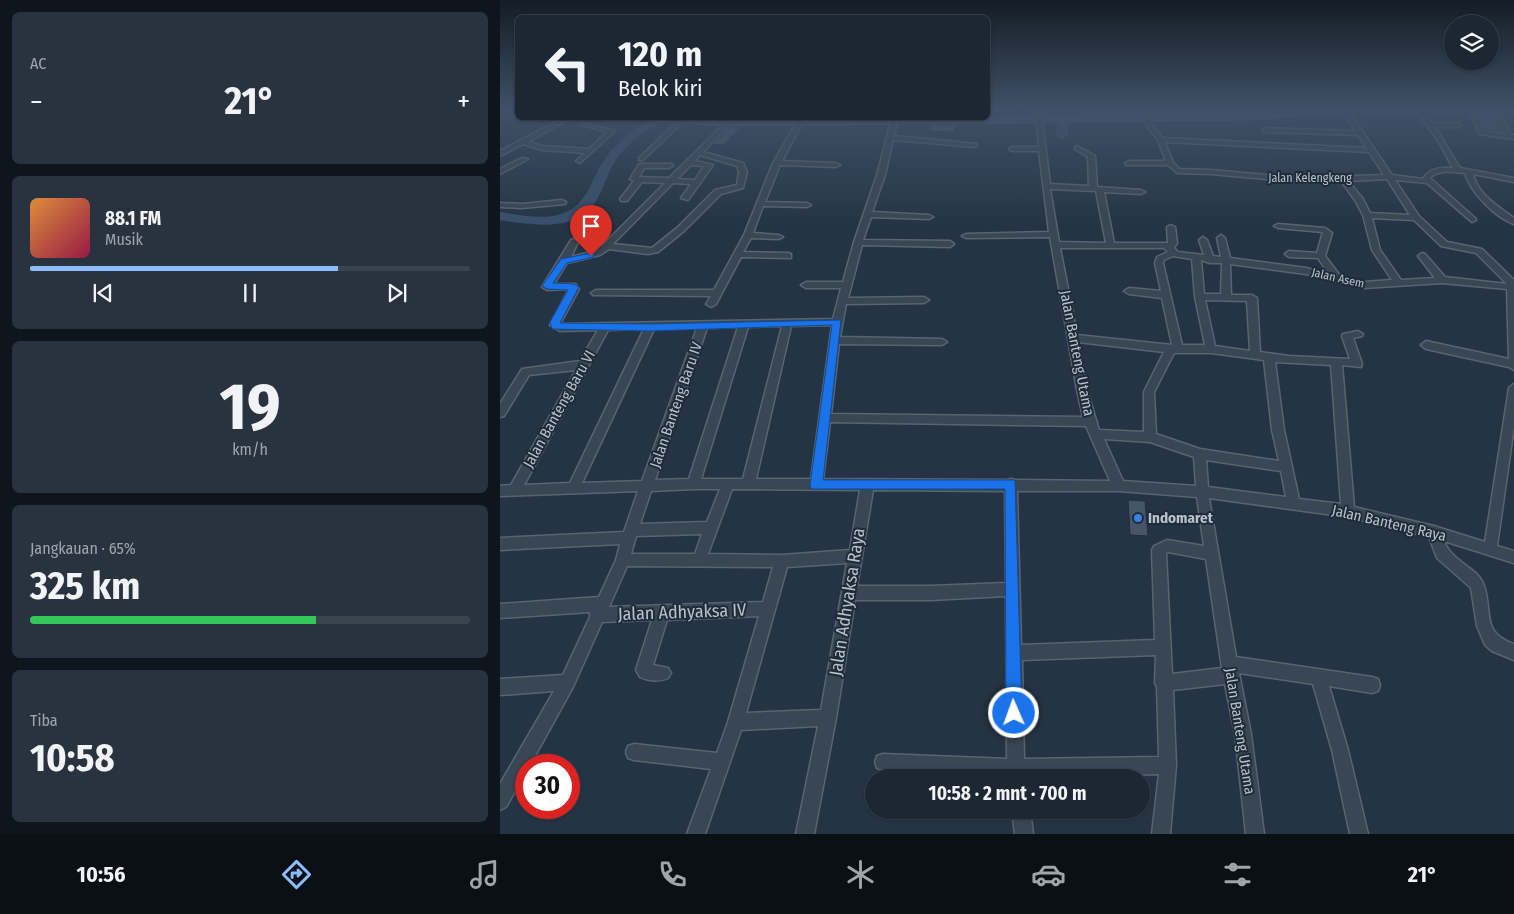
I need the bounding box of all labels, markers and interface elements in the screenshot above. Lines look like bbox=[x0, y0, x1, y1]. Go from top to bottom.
map controls bbox=[1444, 15, 1499, 70]
button: layers bbox=[1444, 15, 1499, 70]
text: 120 m bbox=[618, 33, 702, 75]
icon: left bbox=[535, 35, 600, 100]
text: AC bbox=[30, 54, 46, 73]
text: Belok kiri bbox=[618, 75, 703, 102]
text: 21° bbox=[225, 78, 275, 124]
text: − bbox=[30, 85, 43, 118]
text: + bbox=[457, 85, 470, 118]
street label: Jalan Kelengkeng bbox=[1268, 171, 1352, 185]
pin bbox=[570, 205, 612, 256]
text: 88.1 FM bbox=[105, 207, 161, 230]
icon: arrive bbox=[577, 212, 605, 240]
text: Musik bbox=[105, 230, 143, 249]
street label: Jalan Asem bbox=[1310, 265, 1366, 291]
icon: previous bbox=[89, 279, 117, 307]
icon: pause bbox=[236, 279, 264, 307]
icon: next bbox=[383, 279, 411, 307]
street label: Jalan Banteng Utama bbox=[1056, 289, 1098, 417]
street label: Jalan Banteng Baru IV bbox=[646, 339, 706, 470]
street label: Jalan Banteng Baru VI bbox=[519, 347, 599, 471]
text: 19 bbox=[219, 368, 281, 446]
text: km/h bbox=[232, 440, 268, 459]
street label: Jalan Banteng Raya bbox=[1330, 501, 1448, 545]
place label: Indomaret bbox=[1148, 509, 1214, 527]
marker: Indomaret bbox=[1132, 512, 1144, 524]
street label: Jalan Adhyaksa Raya bbox=[824, 526, 870, 678]
text: Jangkauan · 65% bbox=[30, 539, 136, 558]
text: 325 km bbox=[30, 563, 140, 609]
street label: Jalan Adhyaksa IV bbox=[617, 599, 747, 625]
street label: Jalan Banteng Utama bbox=[1221, 666, 1259, 796]
position arrow bbox=[987, 686, 1039, 738]
text: Tiba bbox=[30, 711, 58, 730]
text: 10:58 bbox=[30, 735, 115, 781]
speed limit sign: 30 bbox=[515, 754, 580, 819]
text: 10:58 · 2 mnt · 700 m bbox=[929, 782, 1086, 805]
icon: directions bbox=[279, 857, 314, 892]
icon: music bbox=[467, 857, 502, 892]
icon: phone bbox=[655, 857, 690, 892]
icon: climate bbox=[843, 857, 878, 892]
icon: car bbox=[1031, 857, 1066, 892]
icon: filters bbox=[1220, 857, 1255, 892]
text: 10:56 bbox=[77, 861, 125, 888]
text: 21° bbox=[1408, 861, 1437, 888]

